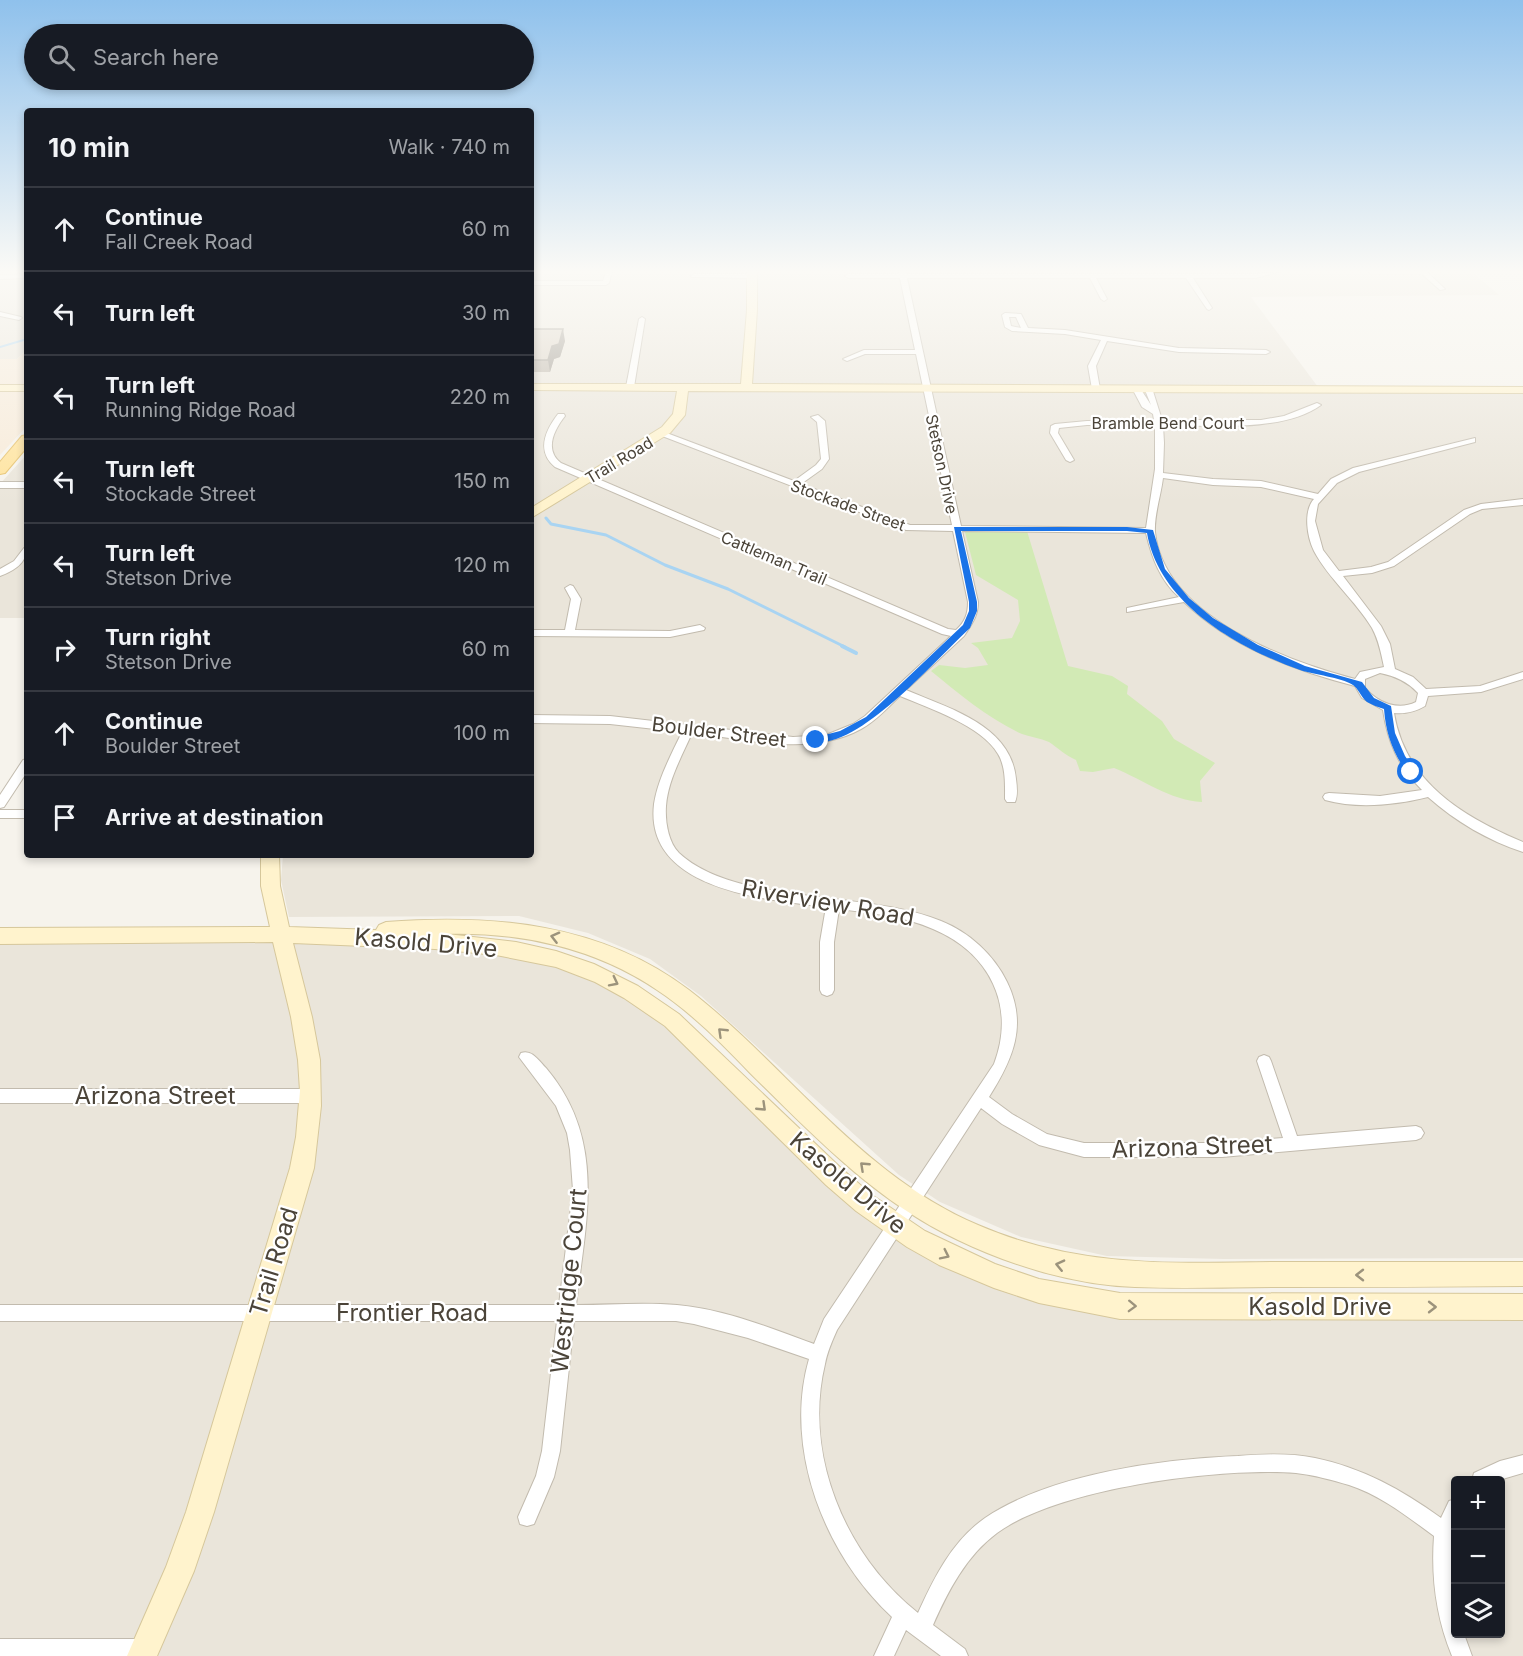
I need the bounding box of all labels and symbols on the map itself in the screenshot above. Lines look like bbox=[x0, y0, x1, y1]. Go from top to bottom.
street label: Stetson Drive bbox=[922, 412, 962, 516]
street label: Bramble Bend Court bbox=[1092, 413, 1244, 433]
street label: Trail Road bbox=[582, 432, 656, 488]
street label: Stockade Street bbox=[788, 475, 908, 535]
street label: Cattleman Trail bbox=[718, 527, 830, 589]
street label: Boulder Street bbox=[650, 712, 788, 752]
route end bbox=[802, 726, 828, 752]
route start bbox=[1397, 758, 1423, 784]
street label: Riverview Road bbox=[739, 873, 917, 932]
street label: Kasold Drive bbox=[353, 922, 499, 963]
one-way arrow bbox=[551, 931, 561, 944]
one-way arrow bbox=[608, 975, 618, 986]
one-way arrow bbox=[719, 1028, 729, 1039]
street label: Arizona Street bbox=[74, 1081, 236, 1110]
one-way arrow bbox=[756, 1100, 766, 1111]
street label: Kasold Drive bbox=[784, 1125, 913, 1240]
street label: Arizona Street bbox=[1111, 1129, 1273, 1164]
one-way arrow bbox=[860, 1162, 871, 1173]
street label: Westridge Court bbox=[544, 1187, 593, 1375]
street label: Trail Road bbox=[243, 1204, 304, 1320]
one-way arrow bbox=[939, 1247, 950, 1259]
one-way arrow bbox=[1056, 1259, 1066, 1272]
one-way arrow bbox=[1355, 1269, 1364, 1281]
street label: Kasold Drive bbox=[1248, 1292, 1392, 1321]
street label: Frontier Road bbox=[336, 1298, 488, 1327]
one-way arrow bbox=[1127, 1300, 1136, 1313]
one-way arrow bbox=[1427, 1301, 1436, 1313]

